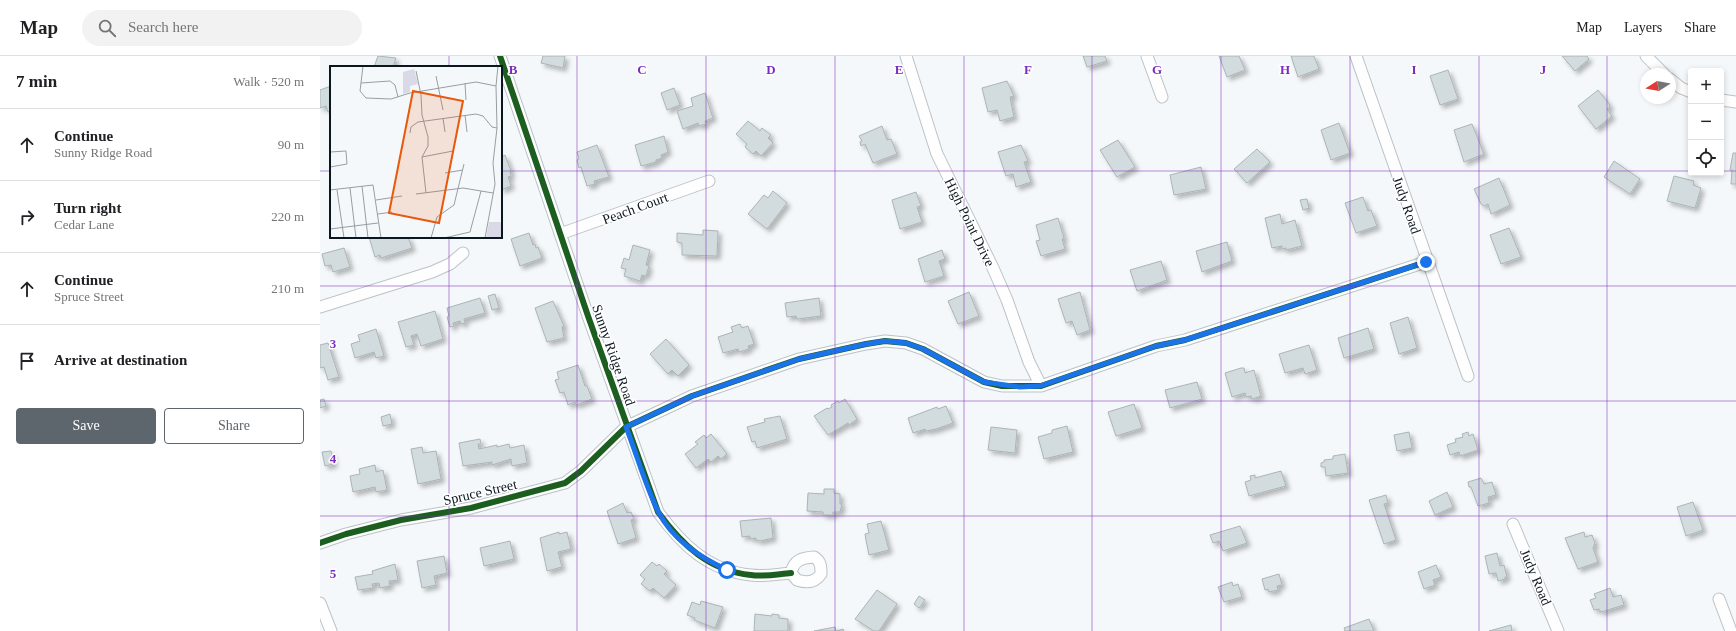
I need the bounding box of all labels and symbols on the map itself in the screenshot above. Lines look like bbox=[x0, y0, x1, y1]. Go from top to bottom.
text: B bbox=[509, 62, 518, 77]
text: C bbox=[637, 62, 647, 77]
text: D bbox=[766, 62, 776, 77]
text: E bbox=[895, 62, 903, 77]
text: F bbox=[1024, 62, 1032, 77]
text: G bbox=[1152, 62, 1162, 77]
text: H bbox=[1280, 62, 1290, 77]
text: I bbox=[1411, 62, 1417, 77]
text: J bbox=[1540, 62, 1547, 77]
inset map bbox=[330, 66, 502, 238]
north arrow bbox=[1640, 68, 1676, 104]
street label: Judy Road bbox=[1390, 175, 1423, 236]
street label: High Point Drive bbox=[942, 176, 997, 269]
street label: Peach Court bbox=[600, 190, 670, 227]
route end bbox=[1417, 253, 1435, 271]
street label: Sunny Ridge Road bbox=[589, 303, 638, 408]
text: 3 bbox=[330, 336, 337, 351]
text: 4 bbox=[330, 451, 337, 466]
street label: Spruce Street bbox=[442, 477, 518, 508]
street label: Judy Road bbox=[1517, 547, 1554, 608]
route start bbox=[718, 561, 736, 579]
text: 5 bbox=[330, 566, 337, 581]

